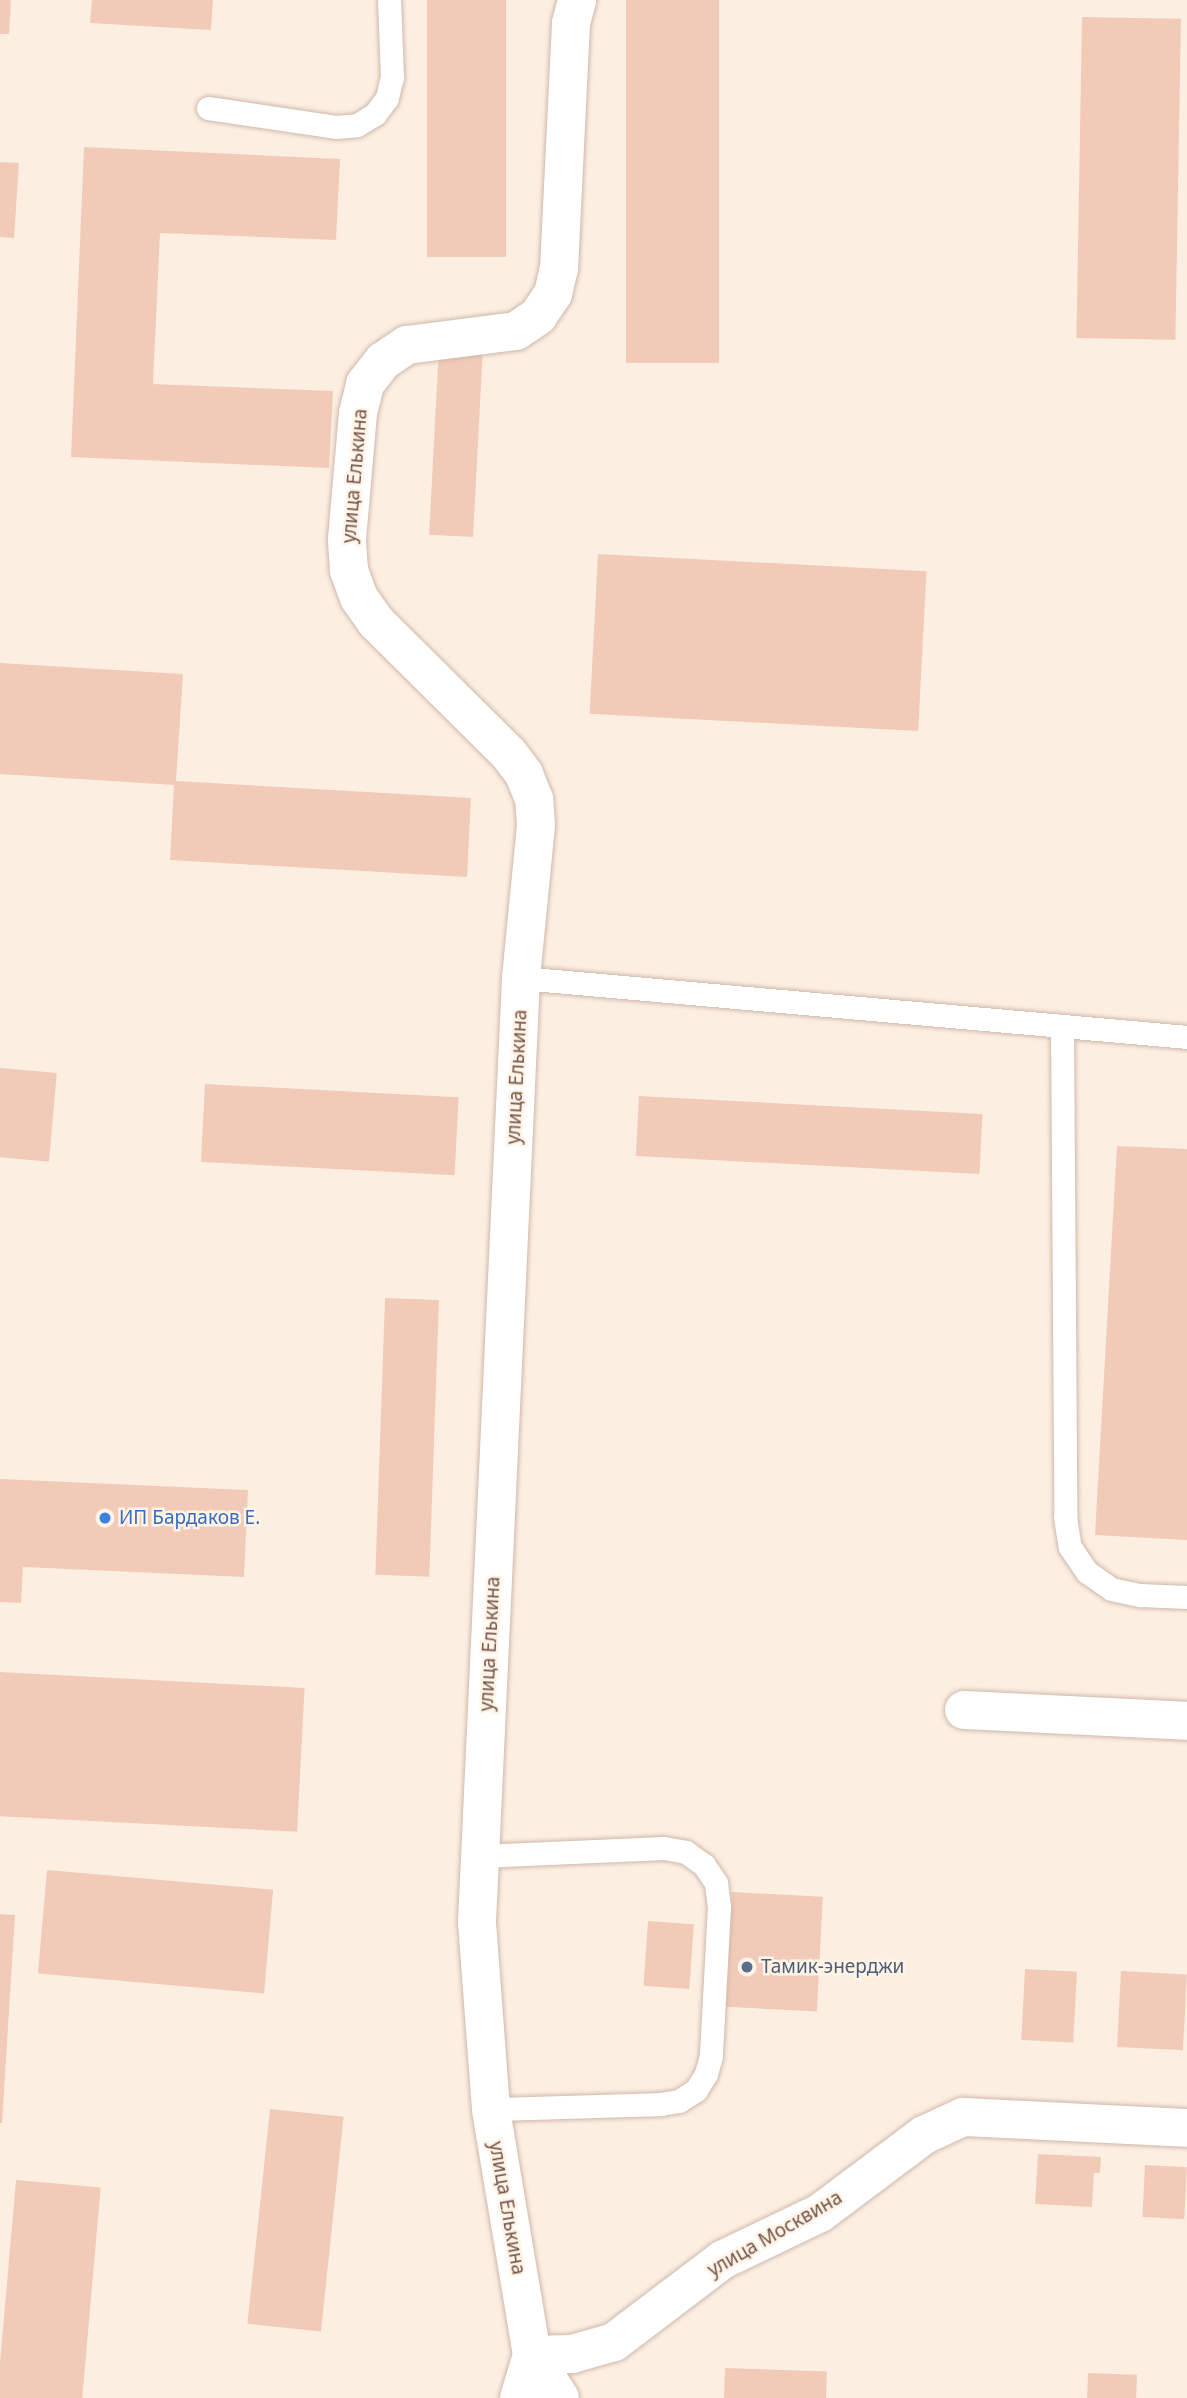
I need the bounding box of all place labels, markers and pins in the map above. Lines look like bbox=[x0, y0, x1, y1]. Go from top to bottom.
place label: ИП Бардаков Е. bbox=[119, 1507, 260, 1529]
marker: ИП Бардаков Е. bbox=[97, 1510, 113, 1526]
place label: Тамик-энерджи bbox=[761, 1956, 904, 1978]
marker: Тамик-энерджи bbox=[739, 1959, 755, 1975]

